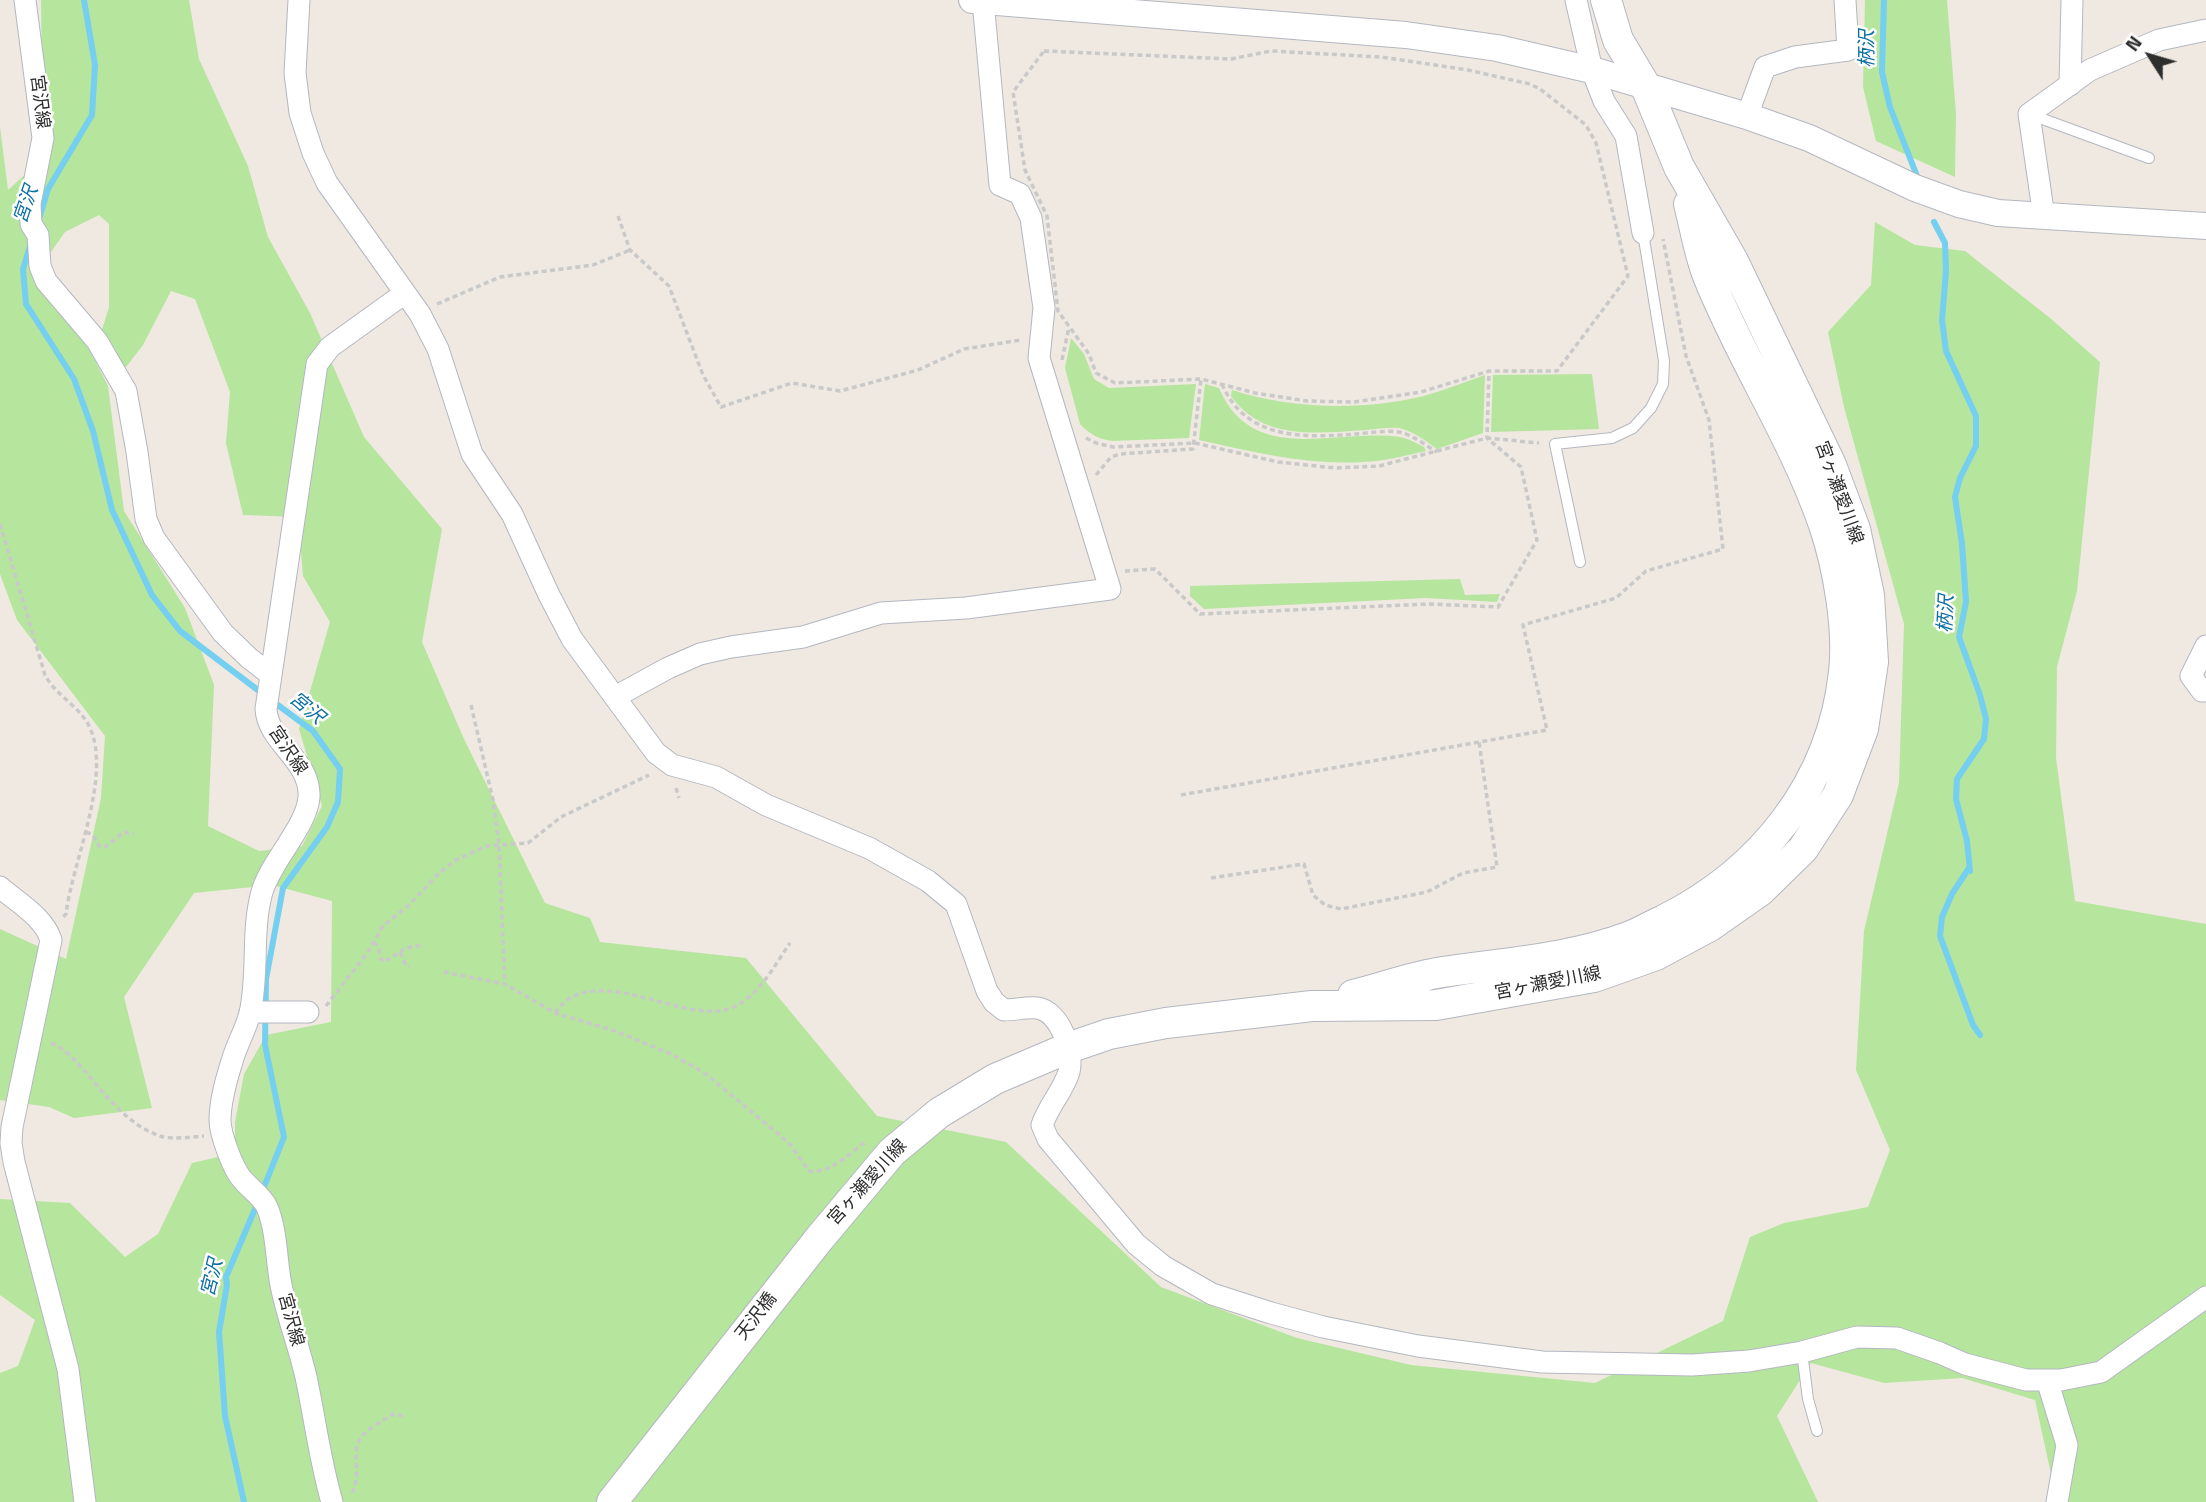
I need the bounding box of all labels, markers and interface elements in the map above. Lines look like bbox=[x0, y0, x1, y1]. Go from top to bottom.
north arrow bbox=[2115, 21, 2185, 91]
text: N bbox=[2117, 29, 2148, 57]
water label: 柄沢 bbox=[1857, 30, 1879, 68]
street label: 宮沢線 bbox=[25, 74, 53, 130]
water label: 宮沢 bbox=[10, 183, 44, 227]
street label: 宮ヶ瀬愛川線 bbox=[1809, 439, 1867, 547]
water label: 柄沢 bbox=[1935, 594, 1959, 634]
water label: 宮沢 bbox=[284, 688, 328, 730]
street label: 宮沢線 bbox=[263, 723, 311, 779]
street label: 宮ヶ瀬愛川線 bbox=[1493, 963, 1603, 1005]
street label: 宮ヶ瀬愛川線 bbox=[824, 1136, 912, 1230]
water label: 宮沢 bbox=[197, 1257, 229, 1299]
street label: 天沢橋 bbox=[732, 1289, 782, 1345]
street label: 宮沢線 bbox=[273, 1291, 307, 1349]

